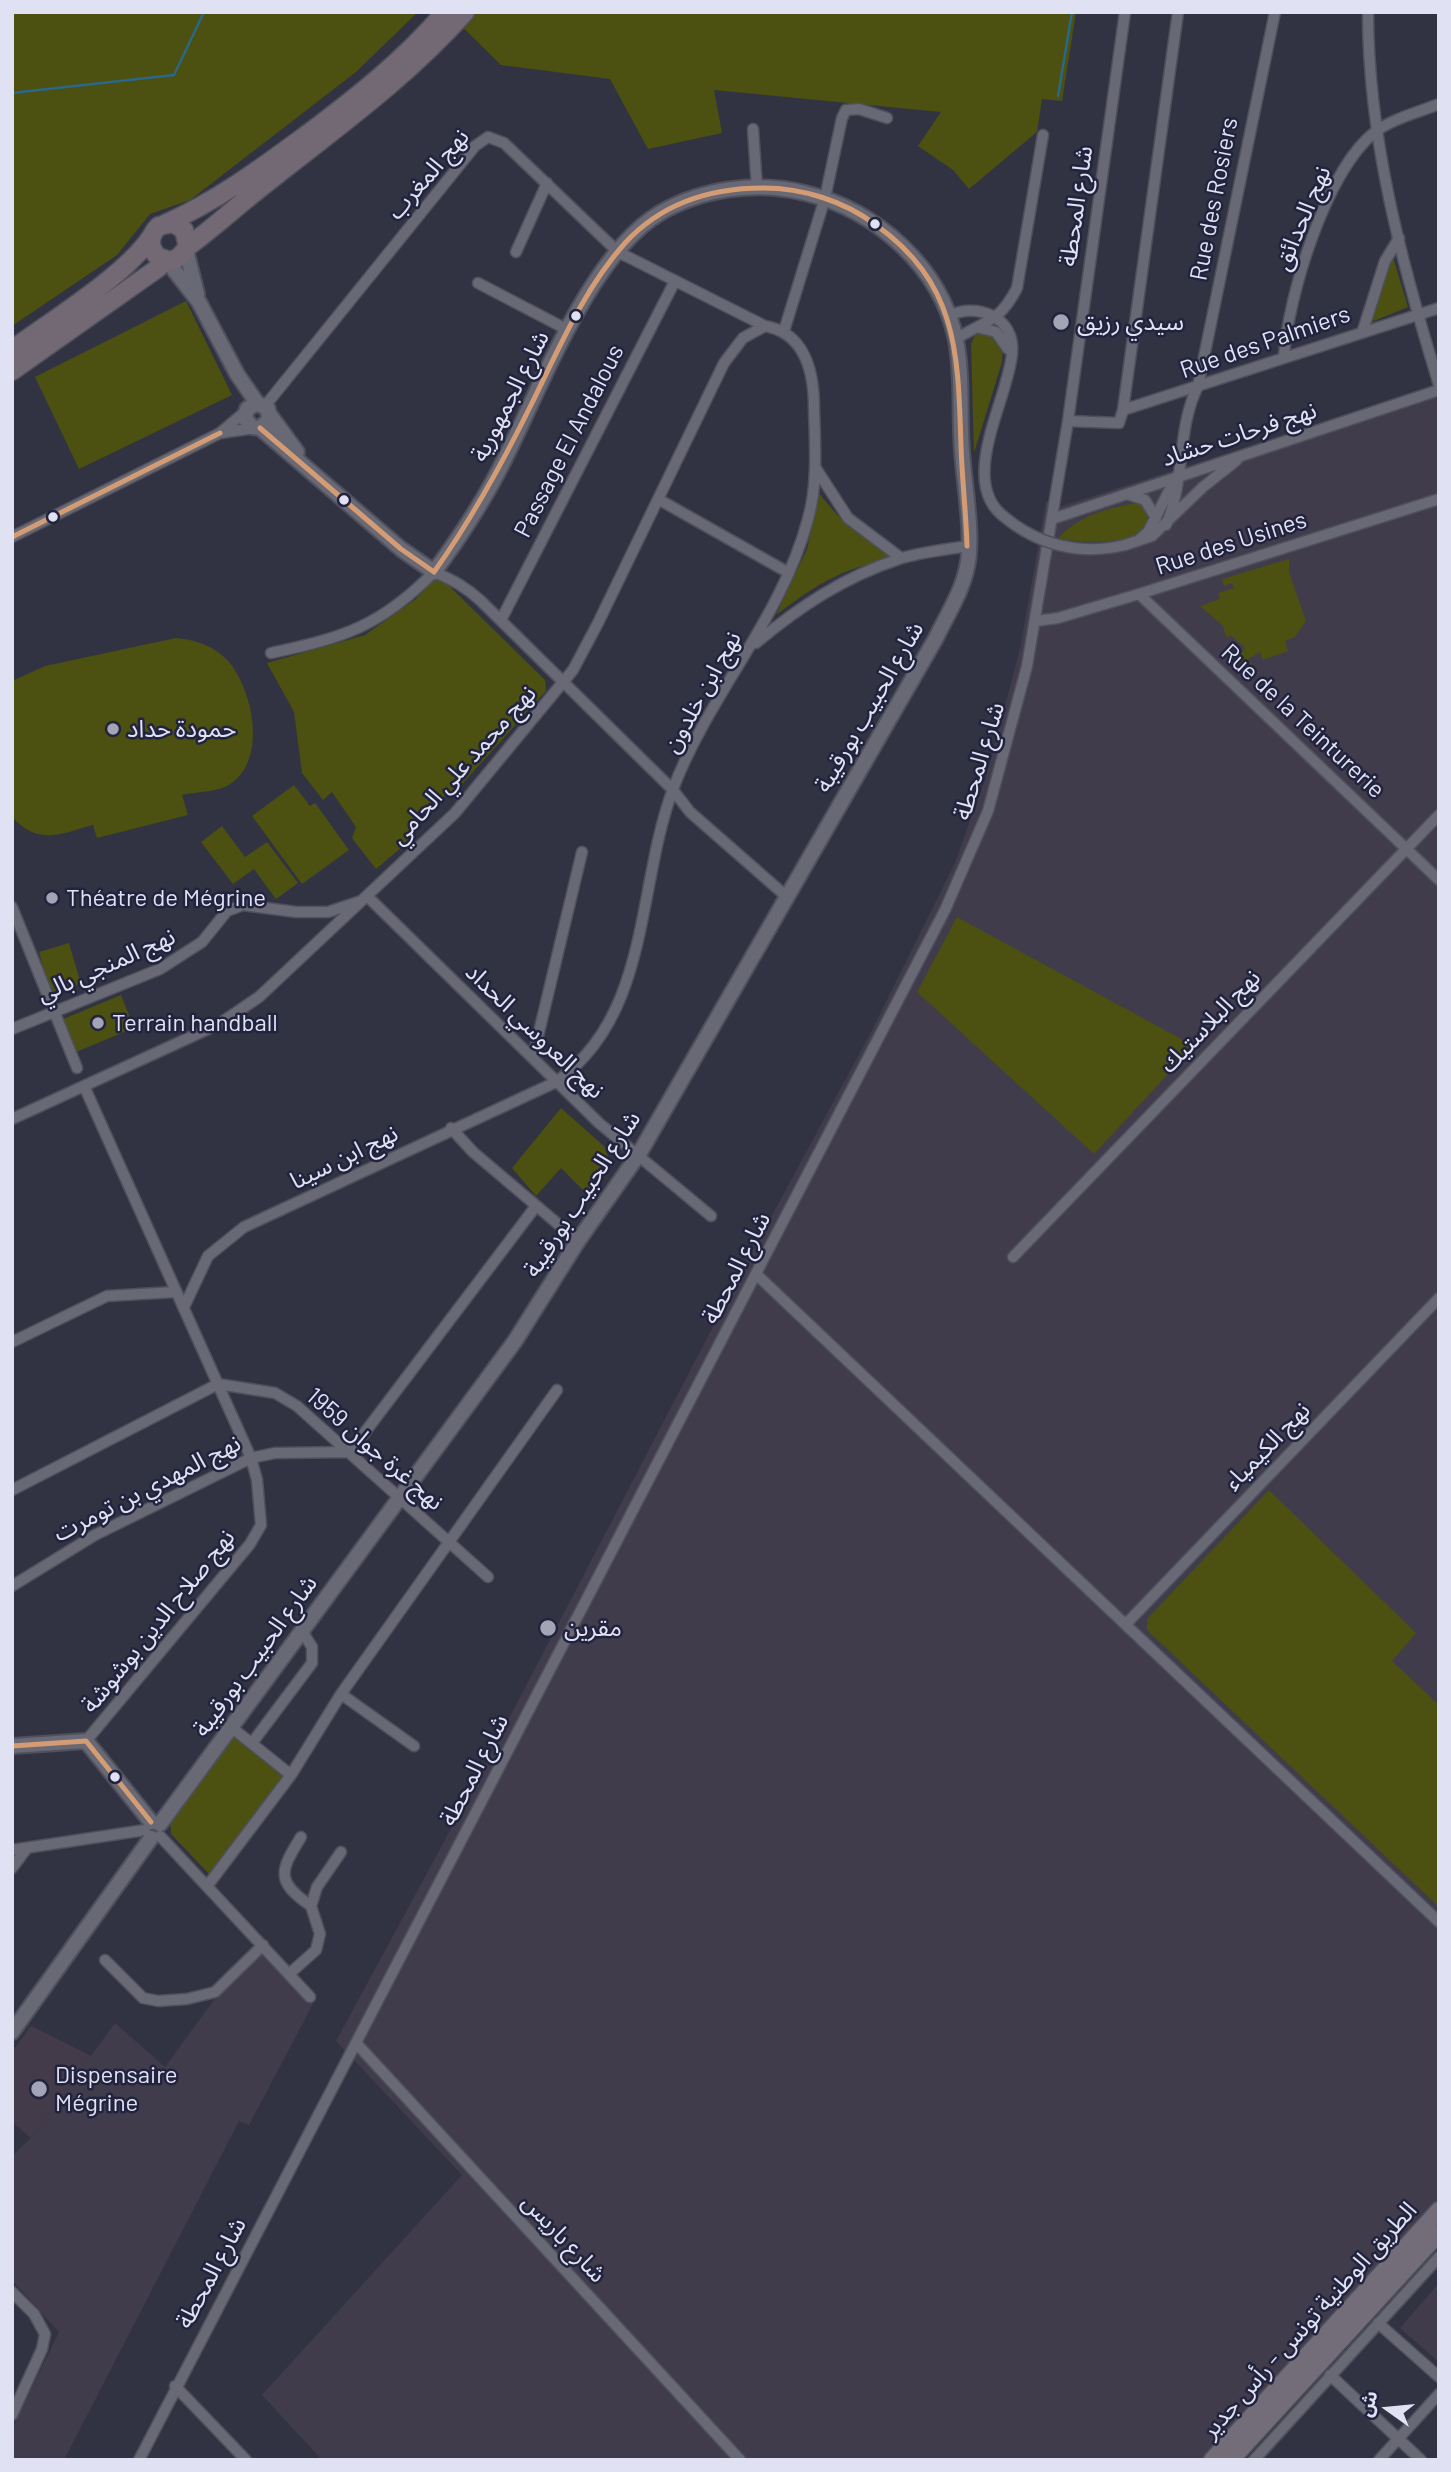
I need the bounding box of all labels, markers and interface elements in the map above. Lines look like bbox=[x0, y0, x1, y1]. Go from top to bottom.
street label: Rue des Rosiers bbox=[1184, 115, 1244, 283]
street label: نهج المغرب bbox=[381, 123, 475, 225]
street label: شارع المحطة bbox=[1053, 144, 1099, 268]
street label: نهج الحدائق bbox=[1267, 161, 1337, 275]
unlabelled marker bbox=[868, 217, 882, 231]
street label: Rue des Palmiers bbox=[1176, 299, 1354, 385]
place label: سيدي رزيق bbox=[1077, 308, 1184, 336]
unlabelled marker bbox=[569, 309, 583, 323]
marker: سيدي رزيق bbox=[1051, 312, 1071, 332]
street label: شارع الجمهورية bbox=[465, 326, 555, 466]
street label: Passage El Andalous bbox=[508, 340, 630, 542]
street label: نهج فرحات حشاد bbox=[1158, 395, 1320, 473]
unlabelled marker bbox=[337, 493, 351, 507]
street label: Rue des Usines bbox=[1152, 505, 1310, 581]
unlabelled marker bbox=[46, 510, 60, 524]
street label: شارع الحبيب بورقيبة bbox=[808, 616, 930, 798]
street label: نهج ابن خلدون bbox=[657, 626, 747, 758]
street label: Rue de la Teinturerie bbox=[1215, 638, 1391, 804]
street label: نهج محمد علي الحامي bbox=[384, 679, 542, 851]
street label: شارع المحطة bbox=[947, 699, 1011, 823]
place label: حمودة حداد bbox=[127, 715, 236, 743]
marker: حمودة حداد bbox=[105, 721, 121, 737]
place label: Théatre de Mégrine bbox=[66, 884, 266, 912]
marker: Théatre de Mégrine bbox=[44, 890, 60, 906]
street label: نهج المنجي بالي bbox=[32, 922, 180, 1008]
street label: نهج العروسي الحداد bbox=[459, 957, 611, 1105]
street label: نهج البلاستيك bbox=[1154, 963, 1266, 1079]
place label: Terrain handball bbox=[112, 1009, 278, 1037]
marker: Terrain handball bbox=[90, 1015, 106, 1031]
street label: شارع الحبيب بورقيبة bbox=[518, 1105, 646, 1283]
street label: نهج ابن سينا bbox=[285, 1119, 403, 1195]
street label: شارع المحطة bbox=[696, 1207, 776, 1329]
street label: نهج غرة جوان 1959 bbox=[301, 1382, 449, 1516]
street label: نهج الكيمياء bbox=[1218, 1396, 1316, 1496]
street label: نهج المهدي بن تومرت bbox=[49, 1428, 245, 1548]
street label: نهج صلاح الدين بوشوشة bbox=[75, 1523, 241, 1719]
street label: شارع الحبيب بورقيبة bbox=[187, 1570, 323, 1742]
place label: مقرين bbox=[564, 1614, 622, 1642]
marker: مقرين bbox=[538, 1618, 558, 1638]
street label: شارع المحطة bbox=[434, 1709, 514, 1831]
unlabelled marker bbox=[108, 1770, 122, 1784]
place label: Dispensaire Mégrine bbox=[55, 2061, 178, 2117]
marker: Dispensaire Mégrine bbox=[29, 2079, 49, 2099]
street label: شارع باريس bbox=[516, 2188, 612, 2288]
street label: الطريق الوطنية تونس - رأس جدير bbox=[1195, 2196, 1423, 2444]
street label: شارع المحطة bbox=[170, 2213, 252, 2333]
north arrow bbox=[1353, 2374, 1423, 2444]
text: ش bbox=[1353, 2388, 1382, 2419]

